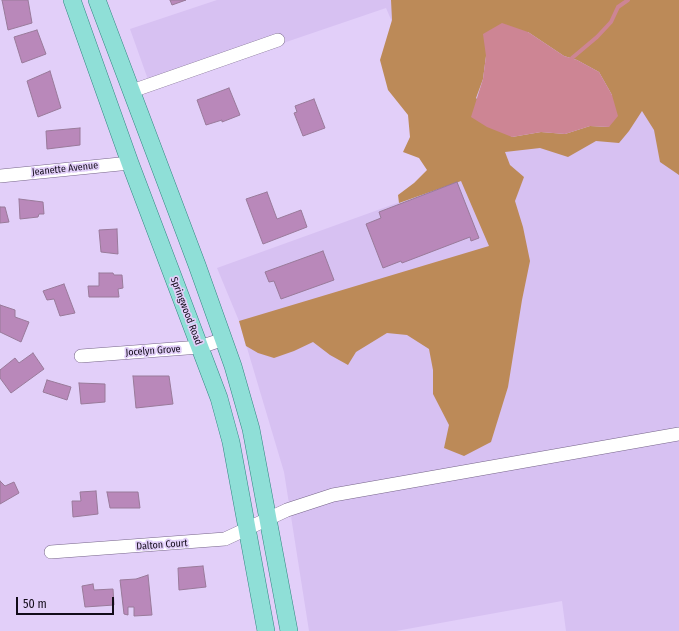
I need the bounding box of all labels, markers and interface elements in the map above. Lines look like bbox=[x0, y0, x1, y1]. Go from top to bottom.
street label: Jeanette Avenue bbox=[31, 160, 99, 178]
street label: Springwood Road bbox=[168, 275, 204, 347]
street label: Jocelyn Grove bbox=[125, 343, 181, 359]
street label: Dalton Court bbox=[136, 537, 188, 553]
scale bar bbox=[18, 589, 116, 615]
text: 50 m bbox=[23, 597, 47, 611]

